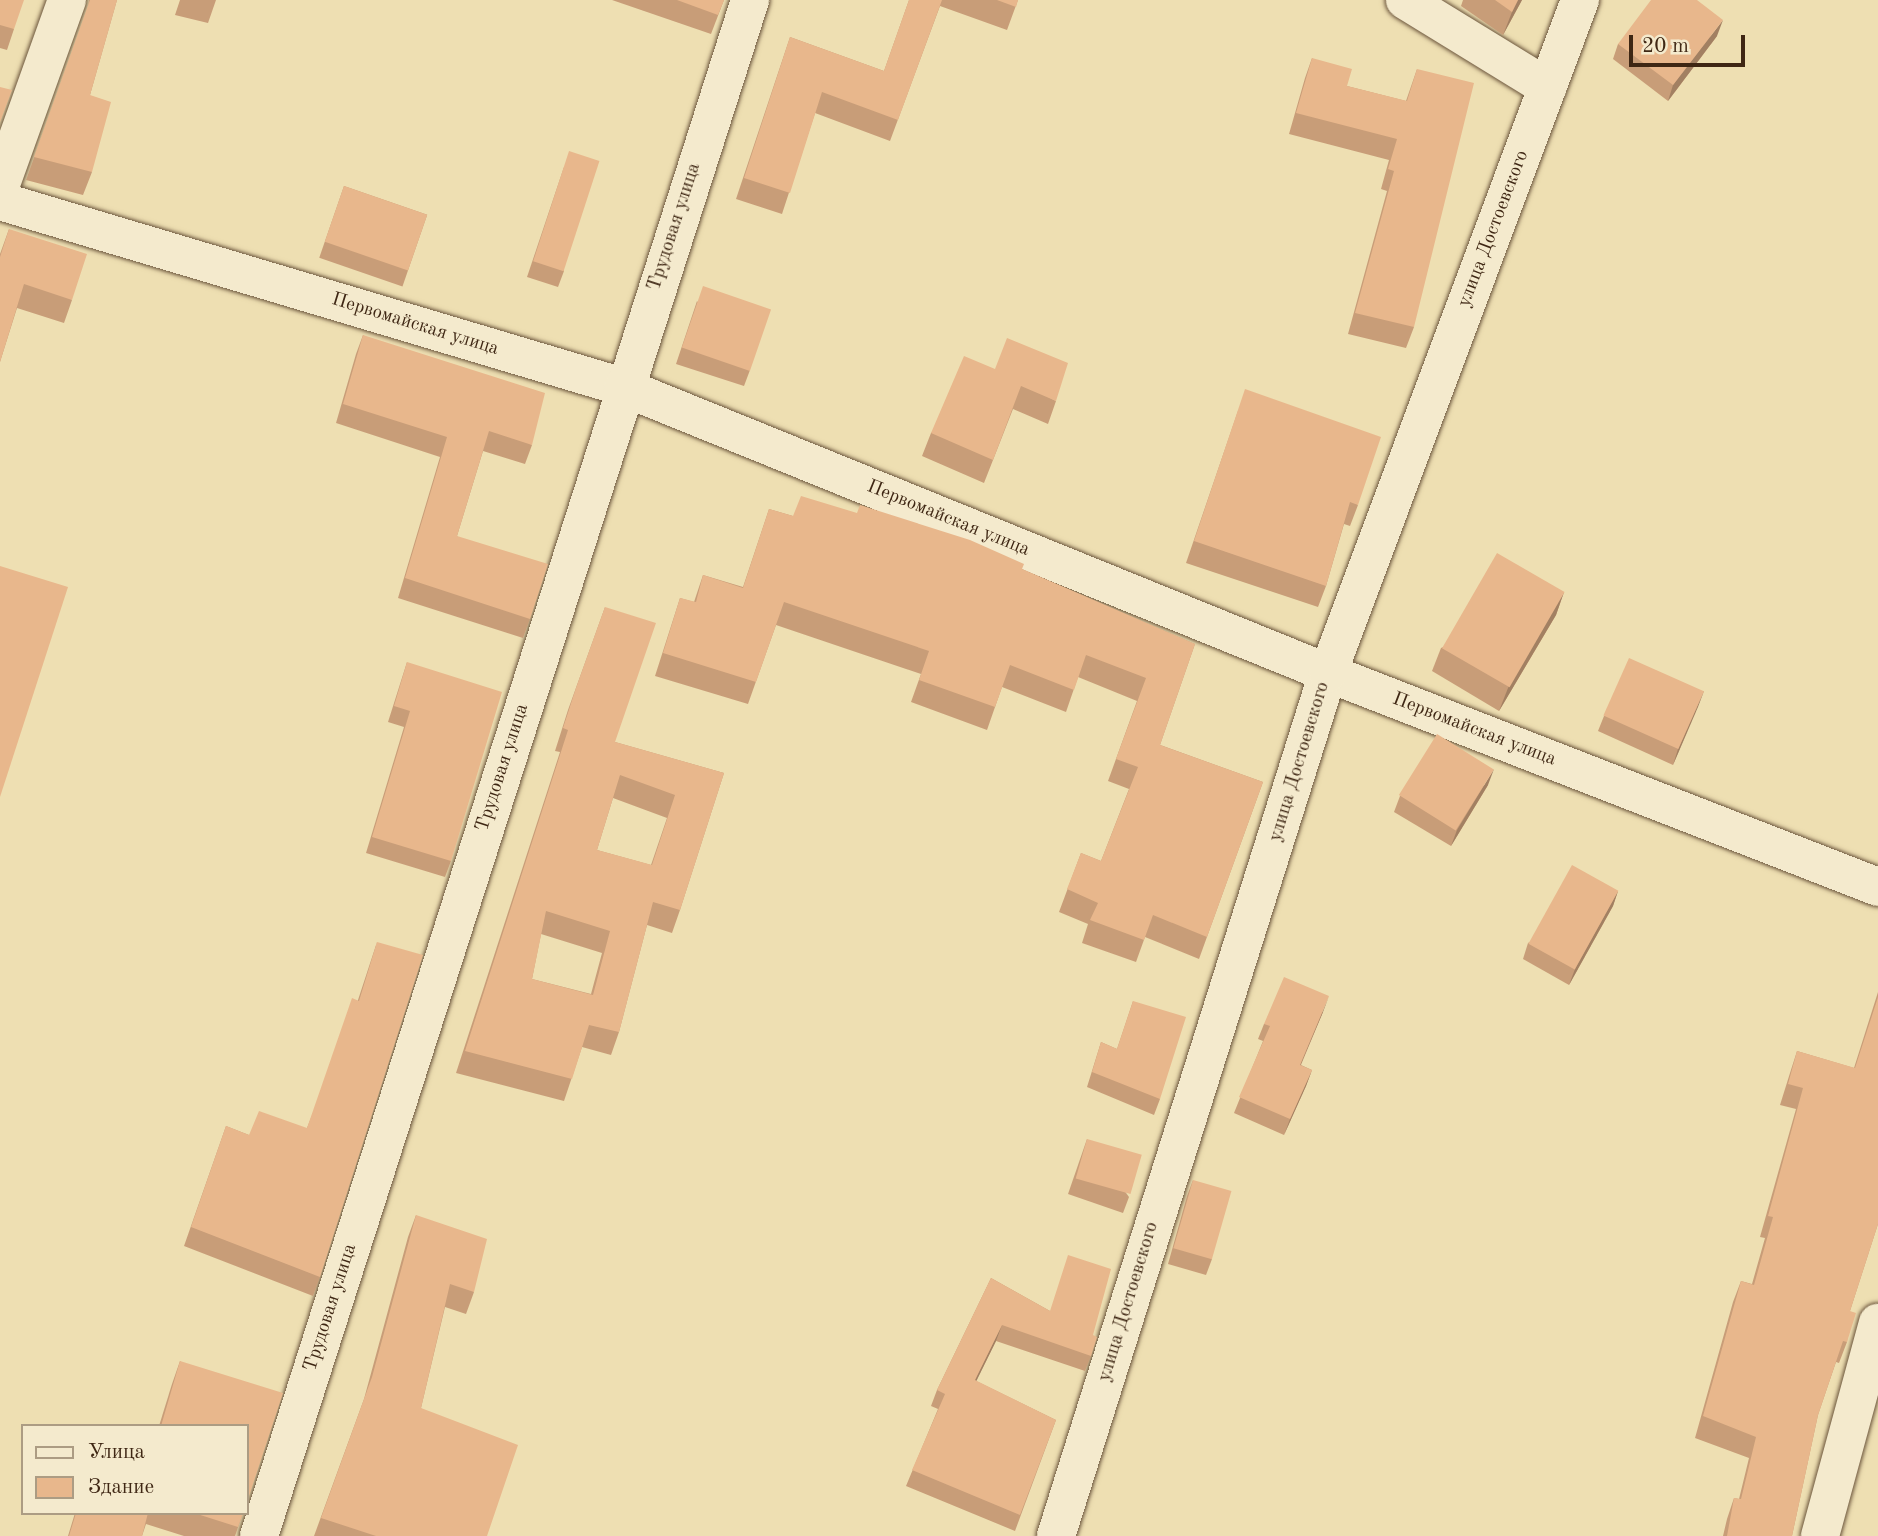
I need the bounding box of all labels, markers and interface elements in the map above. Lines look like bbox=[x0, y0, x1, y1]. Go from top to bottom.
scale bar bbox=[1633, 21, 1748, 65]
text: 20 m bbox=[1642, 36, 1689, 57]
street label: улица Достоевского bbox=[1454, 147, 1534, 311]
street label: Трудовая улица bbox=[644, 160, 706, 294]
street label: Первомайская улица bbox=[329, 289, 501, 361]
street label: Первомайская улица bbox=[863, 476, 1033, 562]
street label: улица Достоевского bbox=[1265, 679, 1335, 845]
street label: Первомайская улица bbox=[1389, 688, 1559, 772]
street label: Трудовая улица bbox=[472, 701, 534, 835]
street label: улица Достоевского bbox=[1094, 1219, 1164, 1385]
street label: Трудовая улица bbox=[300, 1241, 362, 1375]
legend bbox=[21, 1424, 248, 1515]
text: Улица bbox=[88, 1442, 145, 1463]
text: Здание bbox=[88, 1477, 154, 1498]

